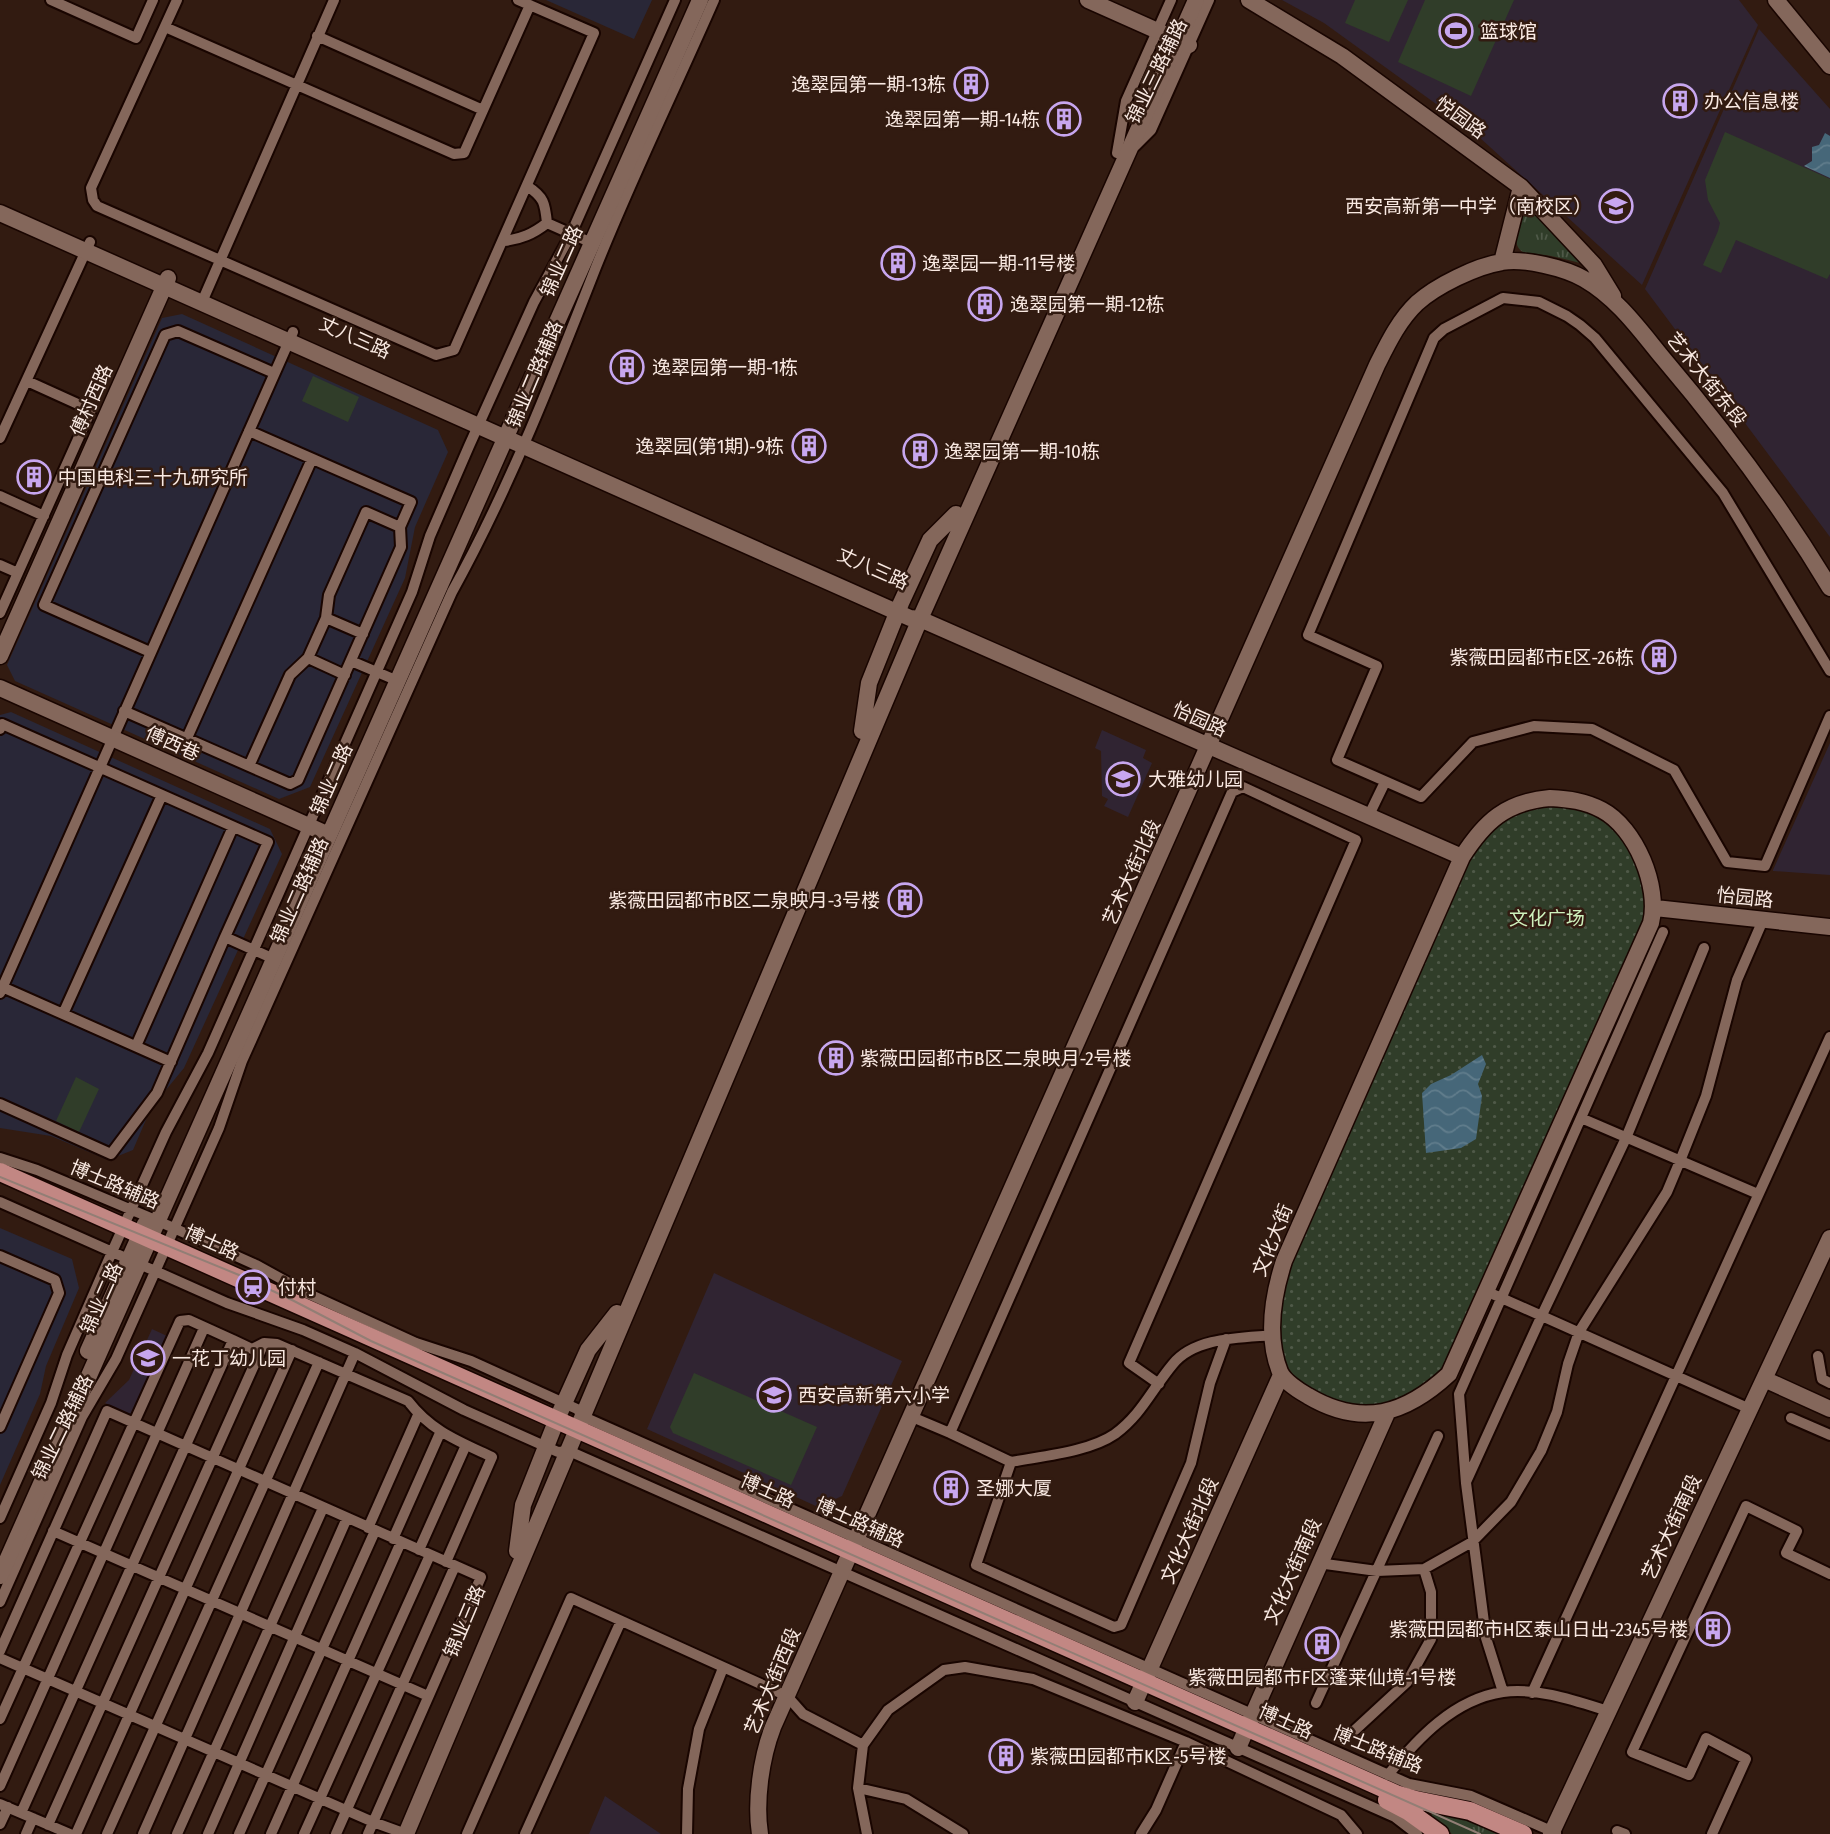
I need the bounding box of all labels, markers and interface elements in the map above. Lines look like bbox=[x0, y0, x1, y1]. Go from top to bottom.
sports icon: 篮球馆 bbox=[1437, 12, 1475, 50]
street label: 锦业三路辅路 bbox=[1121, 15, 1192, 127]
place label: 篮球馆 bbox=[1480, 20, 1537, 43]
building icon: 逸翠园第一期-13栋 bbox=[952, 65, 990, 103]
place label: 逸翠园第一期-13栋 bbox=[791, 73, 946, 96]
building icon: 办公信息楼 bbox=[1661, 82, 1699, 120]
place label: 办公信息楼 bbox=[1704, 90, 1799, 113]
street label: 悦园路 bbox=[1431, 91, 1491, 143]
building icon: 逸翠园第一期-14栋 bbox=[1045, 100, 1083, 138]
place label: 逸翠园第一期-14栋 bbox=[885, 108, 1040, 131]
school or university icon: 西安高新第一中学（南校区） bbox=[1597, 187, 1635, 225]
place label: 西安高新第一中学（南校区） bbox=[1345, 195, 1592, 218]
street label: 锦业二路 bbox=[535, 222, 587, 301]
building icon: 逸翠园一期-11号楼 bbox=[879, 244, 917, 282]
place label: 逸翠园一期-11号楼 bbox=[922, 252, 1075, 275]
building icon: 逸翠园第一期-12栋 bbox=[966, 285, 1004, 323]
place label: 逸翠园第一期-12栋 bbox=[1010, 293, 1164, 316]
street label: 丈八三路 bbox=[315, 311, 394, 363]
street label: 锦业二路辅路 bbox=[502, 317, 567, 431]
street label: 艺术大街东段 bbox=[1662, 328, 1751, 431]
building icon: 逸翠园第一期-1栋 bbox=[608, 348, 646, 386]
place label: 逸翠园第一期-1栋 bbox=[652, 356, 798, 379]
street label: 傅村西路 bbox=[65, 361, 117, 440]
building icon: 逸翠园(第1期)-9栋 bbox=[790, 427, 828, 465]
building icon: 逸翠园第一期-10栋 bbox=[901, 432, 939, 470]
place label: 逸翠园(第1期)-9栋 bbox=[635, 435, 784, 458]
place label: 逸翠园第一期-10栋 bbox=[944, 440, 1100, 463]
building icon: 中国电科三十九研究所 bbox=[15, 458, 53, 496]
place label: 中国电科三十九研究所 bbox=[58, 466, 248, 489]
street label: 丈八三路 bbox=[833, 542, 912, 594]
building icon: 紫薇田园都市E区-26栋 bbox=[1640, 638, 1678, 676]
place label: 紫薇田园都市E区-26栋 bbox=[1449, 646, 1634, 669]
street label: 怡园路 bbox=[1169, 697, 1231, 742]
street label: 傅西巷 bbox=[142, 721, 204, 766]
street label: 锦业二路 bbox=[305, 740, 357, 819]
school or university icon: 大雅幼儿园 bbox=[1104, 760, 1142, 798]
place label: 大雅幼儿园 bbox=[1148, 768, 1243, 791]
street label: 艺术大街北段 bbox=[1098, 815, 1165, 929]
street label: 锦业二路辅路 bbox=[266, 833, 333, 947]
building icon: 紫薇田园都市B区二泉映月-3号楼 bbox=[886, 881, 924, 919]
street label: 怡园路 bbox=[1715, 883, 1775, 912]
place label: 紫薇田园都市B区二泉映月-3号楼 bbox=[608, 889, 880, 912]
park label: 文化广场 bbox=[1509, 907, 1585, 930]
building icon: 紫薇田园都市B区二泉映月-2号楼 bbox=[817, 1039, 855, 1077]
place label: 紫薇田园都市B区二泉映月-2号楼 bbox=[860, 1047, 1132, 1070]
street label: 博士路辅路 bbox=[67, 1155, 163, 1214]
street label: 文化大街 bbox=[1248, 1201, 1297, 1280]
street label: 博士路 bbox=[181, 1220, 243, 1265]
street label: 锦业二路 bbox=[75, 1259, 127, 1338]
station icon: 付村 bbox=[234, 1268, 272, 1306]
place label: 付村 bbox=[278, 1276, 316, 1299]
school or university icon: 一花丁幼儿园 bbox=[129, 1339, 167, 1377]
place label: 一花丁幼儿园 bbox=[172, 1347, 286, 1370]
street label: 锦业二路辅路 bbox=[27, 1371, 98, 1483]
school or university icon: 西安高新第六小学 bbox=[755, 1376, 793, 1414]
place label: 西安高新第六小学 bbox=[798, 1384, 950, 1407]
street label: 博士路 bbox=[737, 1468, 799, 1513]
building icon: 圣娜大厦 bbox=[932, 1469, 970, 1507]
street label: 艺术大街南段 bbox=[1637, 1471, 1706, 1584]
street label: 文化大街北段 bbox=[1156, 1473, 1223, 1587]
place label: 圣娜大厦 bbox=[976, 1477, 1052, 1500]
street label: 博士路辅路 bbox=[812, 1493, 908, 1552]
street label: 文化大街南段 bbox=[1259, 1514, 1326, 1628]
street label: 锦业三路 bbox=[439, 1582, 490, 1661]
building icon: 紫薇田园都市H区泰山日出-2345号楼 bbox=[1694, 1610, 1732, 1648]
place label: 紫薇田园都市H区泰山日出-2345号楼 bbox=[1389, 1618, 1688, 1641]
street label: 艺术大街西段 bbox=[740, 1624, 805, 1738]
building icon: 紫薇田园都市F区蓬莱仙境-1号楼 bbox=[1303, 1625, 1341, 1663]
place label: 紫薇田园都市F区蓬莱仙境-1号楼 bbox=[1188, 1666, 1456, 1689]
street label: 博士路 bbox=[1255, 1699, 1317, 1744]
street label: 博士路辅路 bbox=[1329, 1721, 1426, 1778]
building icon: 紫薇田园都市K区-5号楼 bbox=[987, 1737, 1025, 1775]
place label: 紫薇田园都市K区-5号楼 bbox=[1030, 1745, 1227, 1768]

